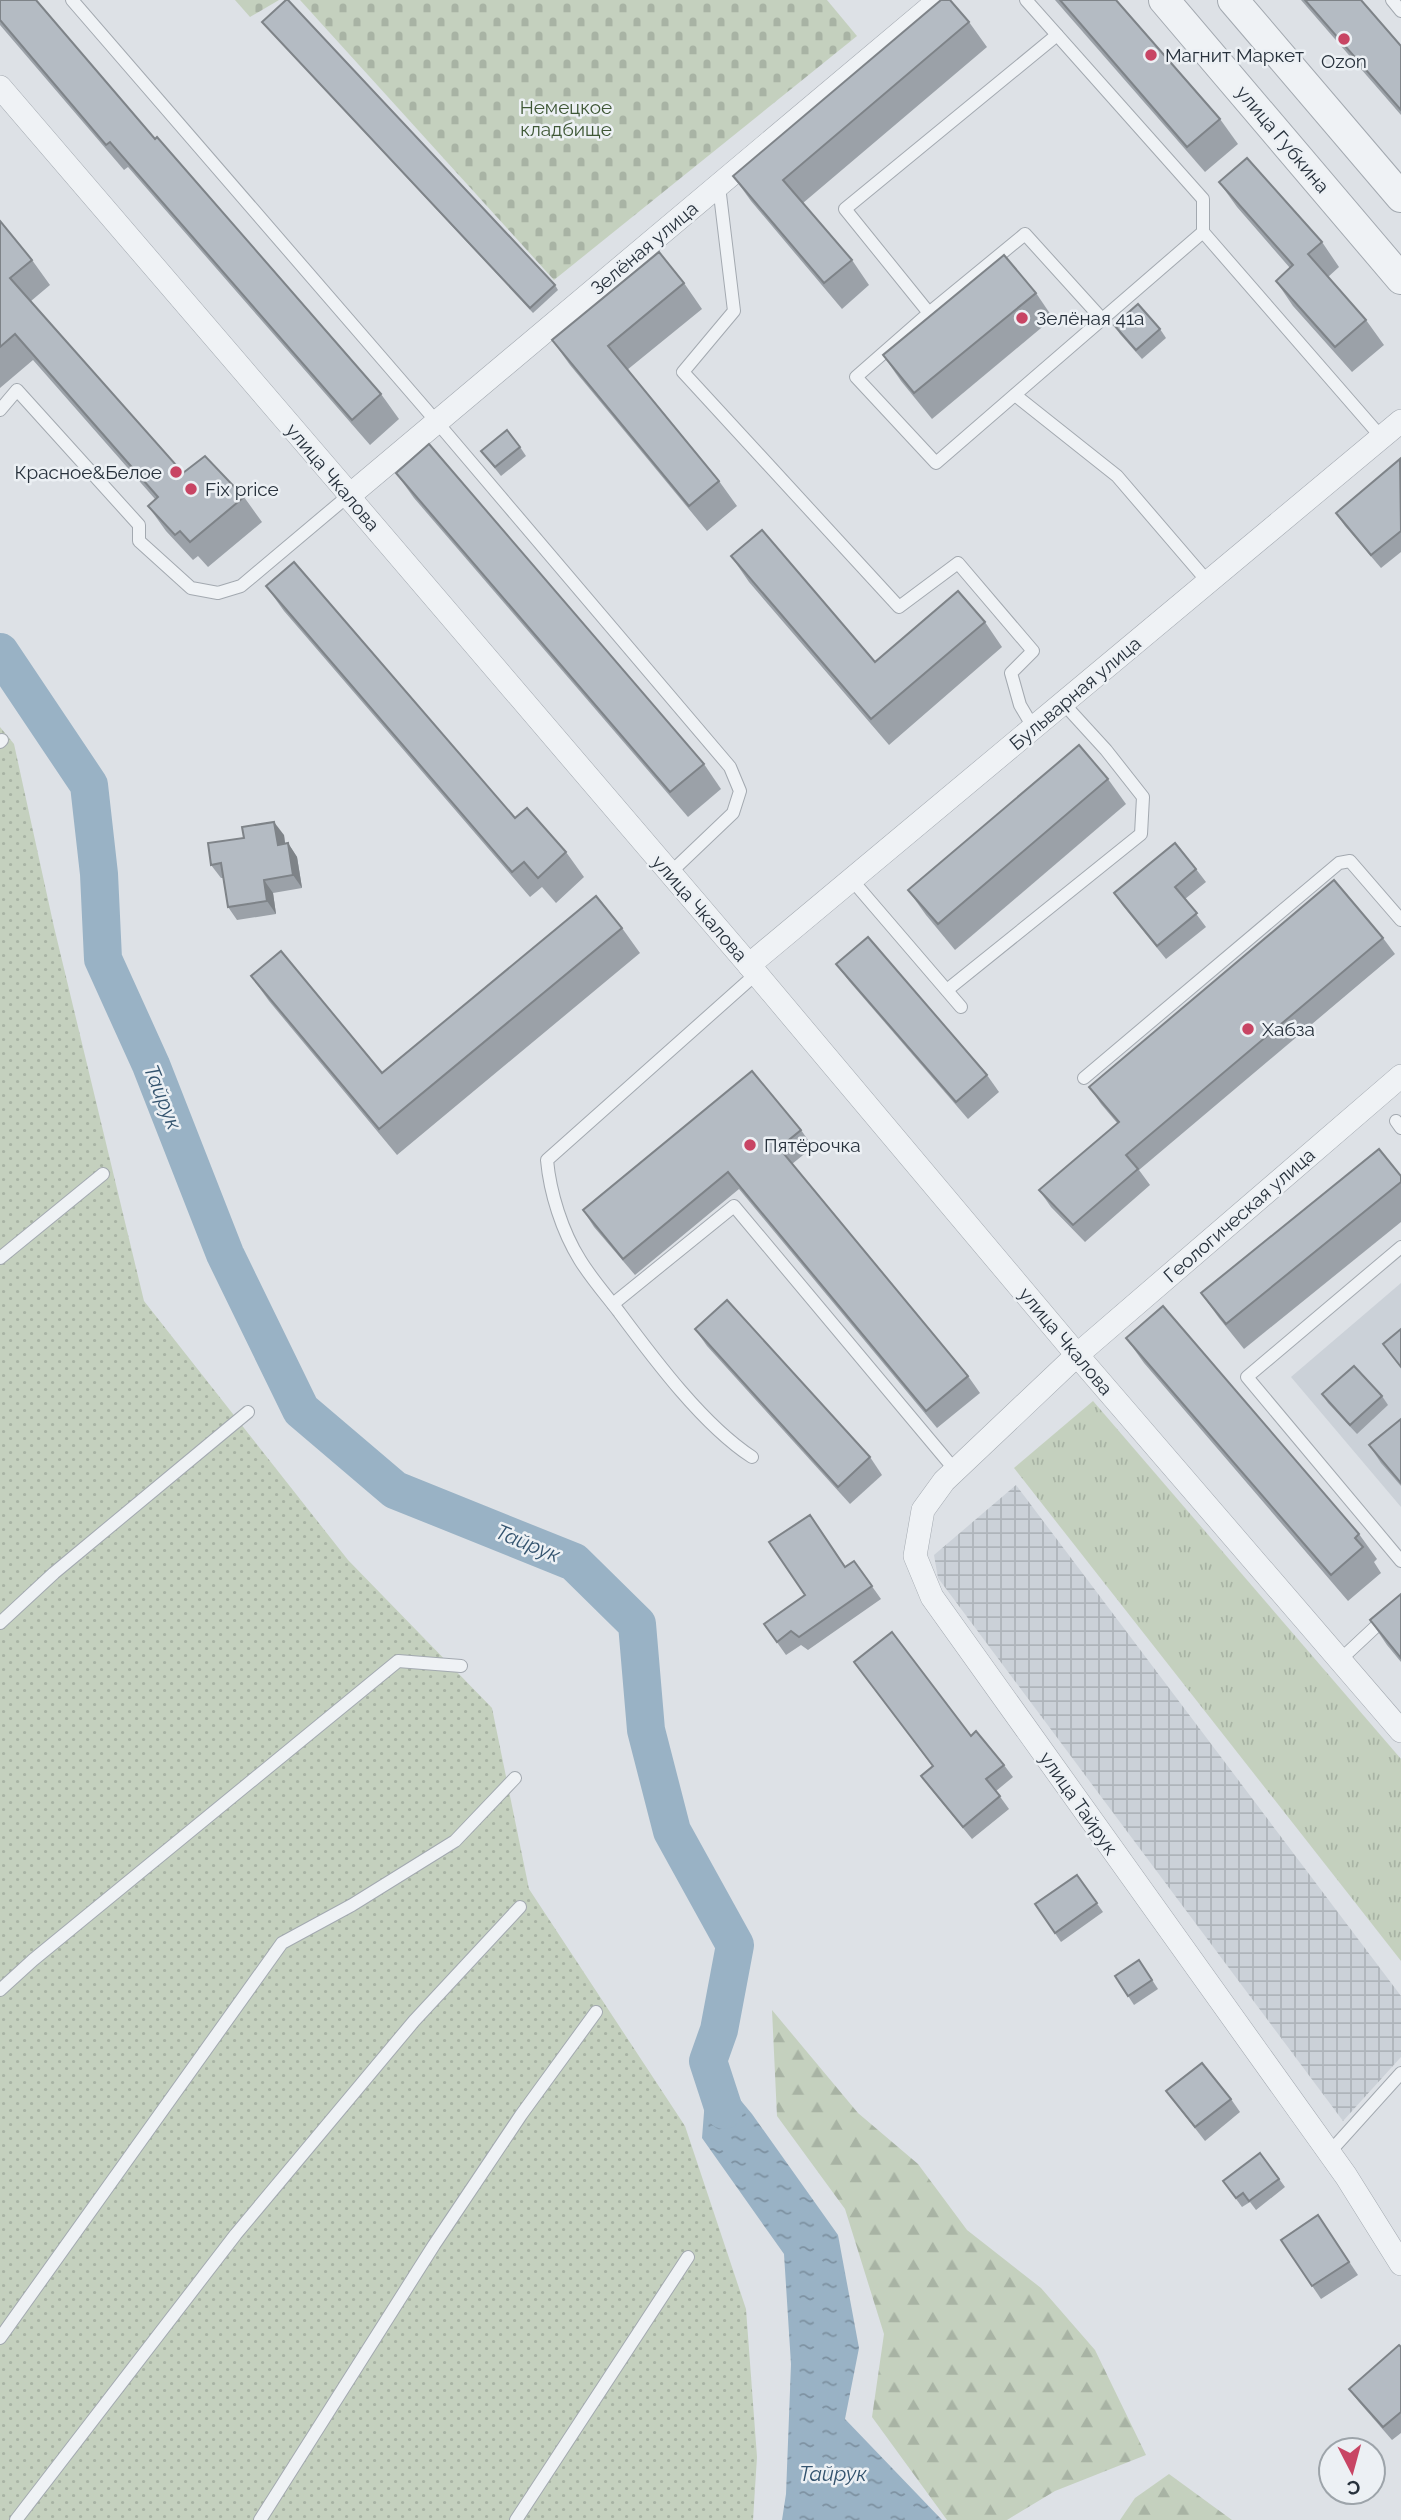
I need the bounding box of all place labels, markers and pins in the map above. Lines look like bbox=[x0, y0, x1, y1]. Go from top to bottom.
marker: Ozon bbox=[1336, 31, 1352, 47]
place label: Магнит Маркет bbox=[1165, 44, 1304, 66]
marker: Магнит Маркет bbox=[1143, 47, 1159, 63]
place label: Ozon bbox=[1321, 50, 1367, 72]
place label: Зелёная 41а bbox=[1036, 307, 1144, 329]
marker: Зелёная 41а bbox=[1014, 310, 1030, 326]
place label: Красное&Белое bbox=[14, 461, 162, 483]
marker: Красное&Белое bbox=[168, 464, 184, 480]
place label: Fix price bbox=[205, 478, 279, 500]
marker: Fix price bbox=[183, 481, 199, 497]
place label: Хабза bbox=[1262, 1018, 1315, 1040]
marker: Хабза bbox=[1240, 1021, 1256, 1037]
place label: Пятёрочка bbox=[764, 1134, 861, 1156]
marker: Пятёрочка bbox=[742, 1137, 758, 1153]

